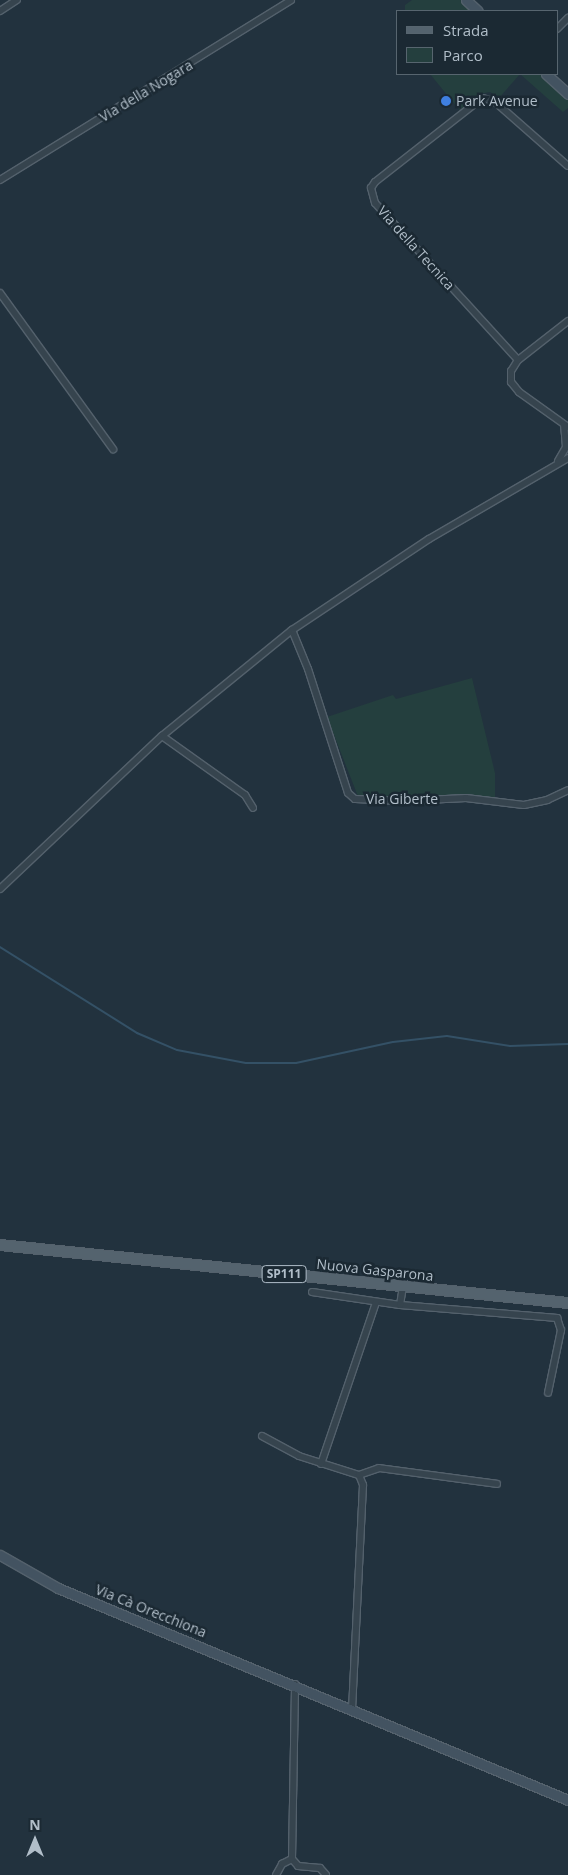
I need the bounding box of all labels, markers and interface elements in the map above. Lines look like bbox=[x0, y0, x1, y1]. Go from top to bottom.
legend bbox=[396, 10, 558, 75]
text: Strada bbox=[443, 20, 489, 40]
text: Parco bbox=[443, 45, 483, 65]
street label: Via della Nogara bbox=[96, 56, 196, 126]
place label: Park Avenue bbox=[456, 93, 538, 109]
marker: Park Avenue bbox=[440, 95, 452, 107]
street label: Via della Tecnica bbox=[374, 203, 458, 293]
street label: Via Giberte bbox=[366, 791, 438, 807]
street label: Nuova Gasparona bbox=[316, 1256, 434, 1284]
road number: SP111 bbox=[262, 1264, 306, 1284]
street label: Via Cà Orecchiona bbox=[93, 1581, 209, 1641]
north arrow bbox=[10, 1815, 60, 1865]
text: N bbox=[29, 1815, 41, 1834]

